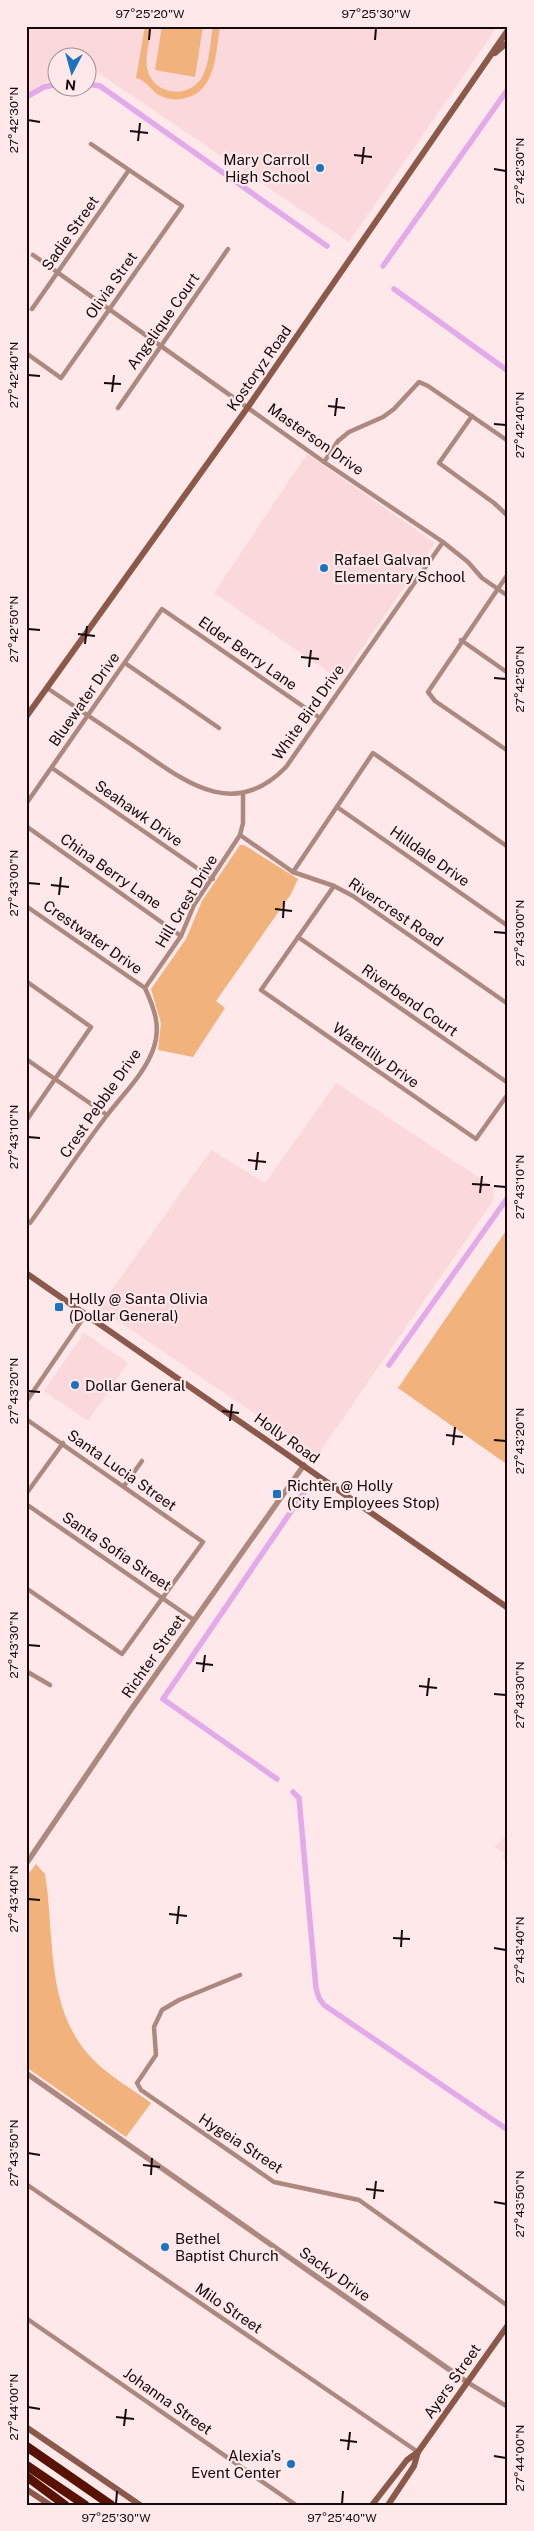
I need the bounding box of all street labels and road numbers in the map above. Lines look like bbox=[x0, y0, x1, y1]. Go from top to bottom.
street label: Sadie Street bbox=[38, 192, 102, 273]
street label: Olivia Stret bbox=[82, 248, 140, 322]
street label: Angelique Court bbox=[123, 269, 203, 372]
street label: Kostoryz Road bbox=[223, 322, 295, 414]
street label: Masterson Drive bbox=[265, 400, 367, 478]
street label: Elder Berry Lane bbox=[196, 613, 300, 693]
street label: Bluewater Drive bbox=[45, 649, 123, 749]
street label: White Bird Drive bbox=[269, 661, 347, 763]
street label: Seahawk Drive bbox=[92, 776, 186, 850]
street label: Hilldale Drive bbox=[387, 822, 473, 890]
street label: China Berry Lane bbox=[57, 830, 165, 912]
street label: Hill Crest Drive bbox=[152, 852, 220, 950]
street label: Rivercrest Road bbox=[346, 874, 446, 950]
street label: Crestwater Drive bbox=[40, 897, 146, 977]
street label: Riverbend Court bbox=[359, 961, 461, 1040]
street label: Waterlily Drive bbox=[329, 1019, 423, 1091]
street label: Crest Pebble Drive bbox=[56, 1045, 144, 1161]
street label: Holly Road bbox=[251, 1409, 323, 1467]
street label: Santa Lucia Street bbox=[64, 1426, 180, 1514]
street label: Santa Sofia Street bbox=[59, 1508, 175, 1594]
street label: Richter Street bbox=[118, 1611, 188, 1701]
street label: Hygeia Street bbox=[196, 2110, 286, 2176]
street label: Sacky Drive bbox=[296, 2243, 374, 2305]
street label: Milo Street bbox=[192, 2279, 266, 2337]
street label: Ayers Street bbox=[420, 2340, 484, 2421]
street label: Johanna Street bbox=[120, 2364, 216, 2438]

